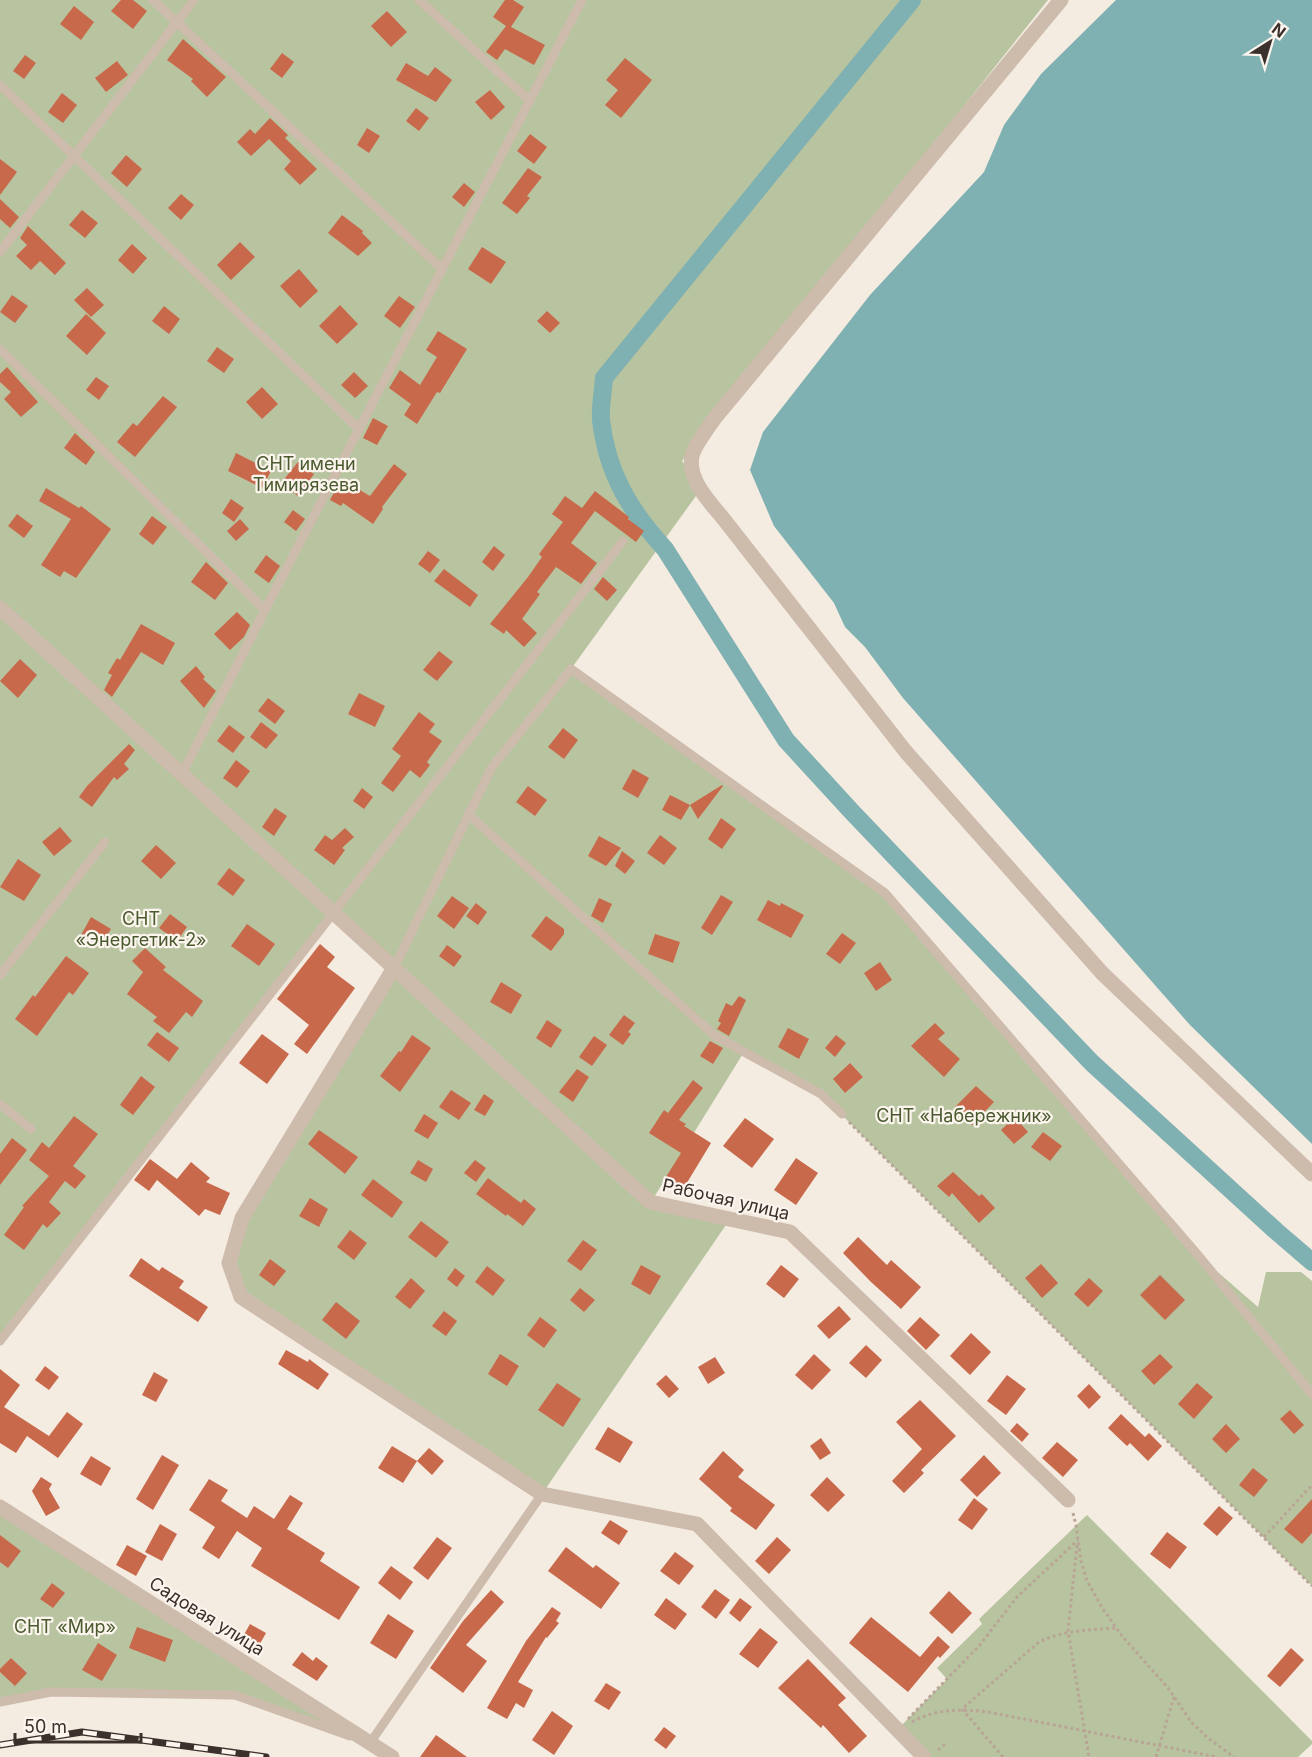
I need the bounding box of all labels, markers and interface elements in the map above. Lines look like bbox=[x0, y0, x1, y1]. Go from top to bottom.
north arrow bbox=[1240, 12, 1300, 72]
text: N bbox=[1268, 18, 1290, 42]
park label: СНТ имени Тимирязева bbox=[253, 453, 359, 495]
park label: СНТ «Энергетик-2» bbox=[75, 908, 207, 950]
park label: СНТ «Набережник» bbox=[876, 1105, 1052, 1126]
street label: Рабочая улица bbox=[660, 1174, 792, 1224]
street label: Садовая улица bbox=[146, 1572, 268, 1660]
park label: СНТ «Мир» bbox=[14, 1616, 116, 1637]
scale bar bbox=[15, 1706, 141, 1744]
text: 50 m bbox=[24, 1716, 67, 1737]

